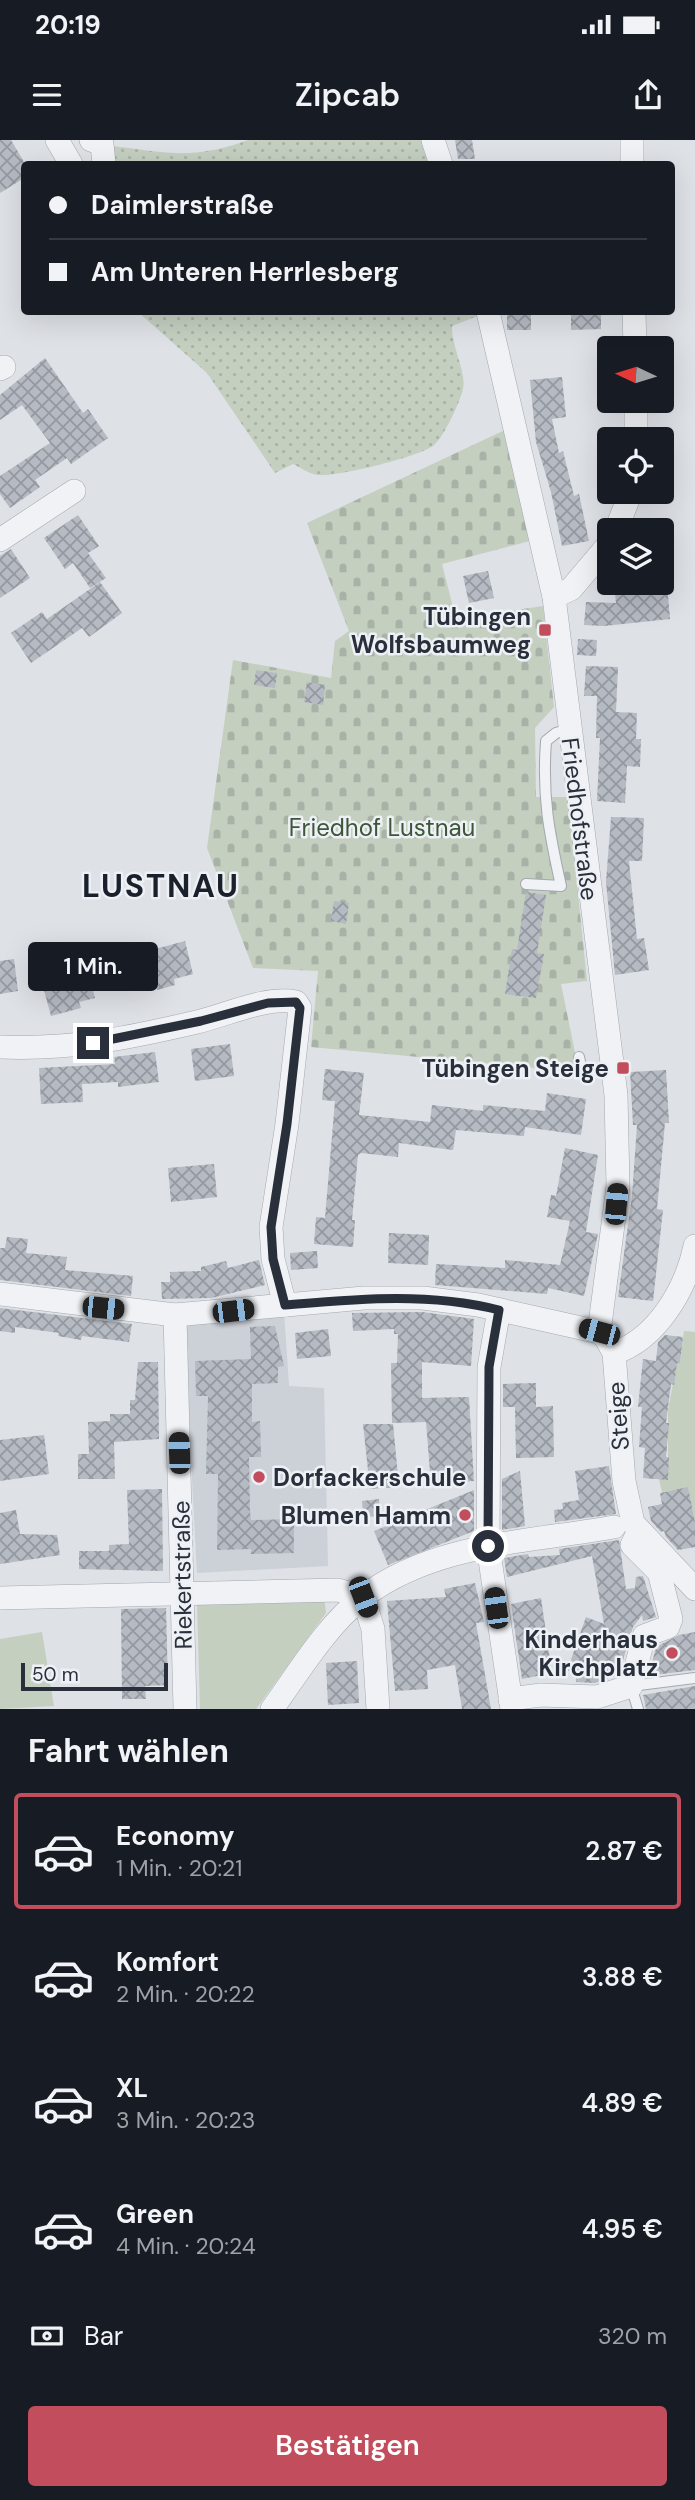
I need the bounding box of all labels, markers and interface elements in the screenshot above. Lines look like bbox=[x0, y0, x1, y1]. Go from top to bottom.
text: 20:19 bbox=[35, 8, 101, 42]
text: Zipcab bbox=[295, 74, 400, 116]
icon: menu bbox=[28, 76, 66, 114]
icon: share bbox=[629, 76, 667, 114]
text: Daimlerstraße bbox=[91, 188, 274, 222]
text: Am Unteren Herrlesberg bbox=[91, 255, 399, 289]
north arrow bbox=[597, 336, 674, 413]
map controls bbox=[597, 336, 674, 595]
button: locate bbox=[597, 427, 674, 504]
button: layers bbox=[597, 518, 674, 595]
place label: Tübingen Wolfsbaumweg bbox=[351, 601, 531, 660]
marker: Tübingen Wolfsbaumweg bbox=[537, 622, 553, 638]
street label: Friedhofstraße bbox=[555, 736, 605, 902]
park label: Friedhof Lustnau bbox=[289, 812, 475, 843]
district label: LUSTNAU bbox=[82, 865, 240, 907]
callout: 1 Min. bbox=[28, 942, 158, 990]
text: 1 Min. bbox=[63, 951, 123, 981]
route end bbox=[77, 1027, 109, 1059]
place label: Tübingen Steige bbox=[421, 1053, 609, 1084]
marker: Tübingen Steige bbox=[615, 1060, 631, 1076]
car bbox=[604, 1182, 629, 1226]
car bbox=[82, 1295, 125, 1321]
car bbox=[211, 1298, 256, 1324]
car bbox=[576, 1316, 623, 1348]
street label: Steige bbox=[600, 1381, 636, 1451]
car bbox=[168, 1432, 191, 1474]
place label: Dorfackerschule bbox=[273, 1462, 466, 1493]
marker: Dorfackerschule bbox=[251, 1469, 267, 1485]
street label: Riekertstraße bbox=[165, 1500, 199, 1650]
place label: Blumen Hamm bbox=[281, 1500, 451, 1531]
marker: Blumen Hamm bbox=[457, 1507, 473, 1523]
route start bbox=[472, 1530, 504, 1562]
car bbox=[346, 1574, 381, 1620]
car bbox=[483, 1586, 510, 1630]
place label: Kinderhaus Kirchplatz bbox=[525, 1624, 658, 1683]
marker: Kinderhaus Kirchplatz bbox=[664, 1645, 680, 1661]
scale bar bbox=[21, 1660, 168, 1692]
text: 50 m bbox=[32, 1662, 79, 1687]
text: Fahrt wählen bbox=[28, 1730, 229, 1772]
text: Economy bbox=[116, 1819, 234, 1853]
icon: car bbox=[32, 1820, 95, 1883]
text: 2.87 € bbox=[585, 1834, 663, 1868]
text: 1 Min. · 20:21 bbox=[116, 1853, 243, 1883]
text: Komfort bbox=[116, 1945, 219, 1979]
icon: car bbox=[32, 1946, 95, 2009]
text: 3.88 € bbox=[582, 1960, 663, 1994]
text: 2 Min. · 20:22 bbox=[116, 1979, 255, 2009]
text: XL bbox=[116, 2071, 148, 2105]
icon: car bbox=[32, 2072, 95, 2135]
text: 4.89 € bbox=[581, 2086, 663, 2120]
text: 3 Min. · 20:23 bbox=[116, 2105, 255, 2135]
text: Green bbox=[116, 2197, 194, 2231]
icon: car bbox=[32, 2198, 95, 2261]
text: 4.95 € bbox=[582, 2212, 663, 2246]
text: 4 Min. · 20:24 bbox=[116, 2231, 256, 2261]
icon: cash bbox=[28, 2317, 66, 2355]
text: Bar bbox=[84, 2319, 123, 2353]
text: 320 m bbox=[598, 2321, 667, 2351]
button: Bestätigen bbox=[28, 2406, 667, 2486]

